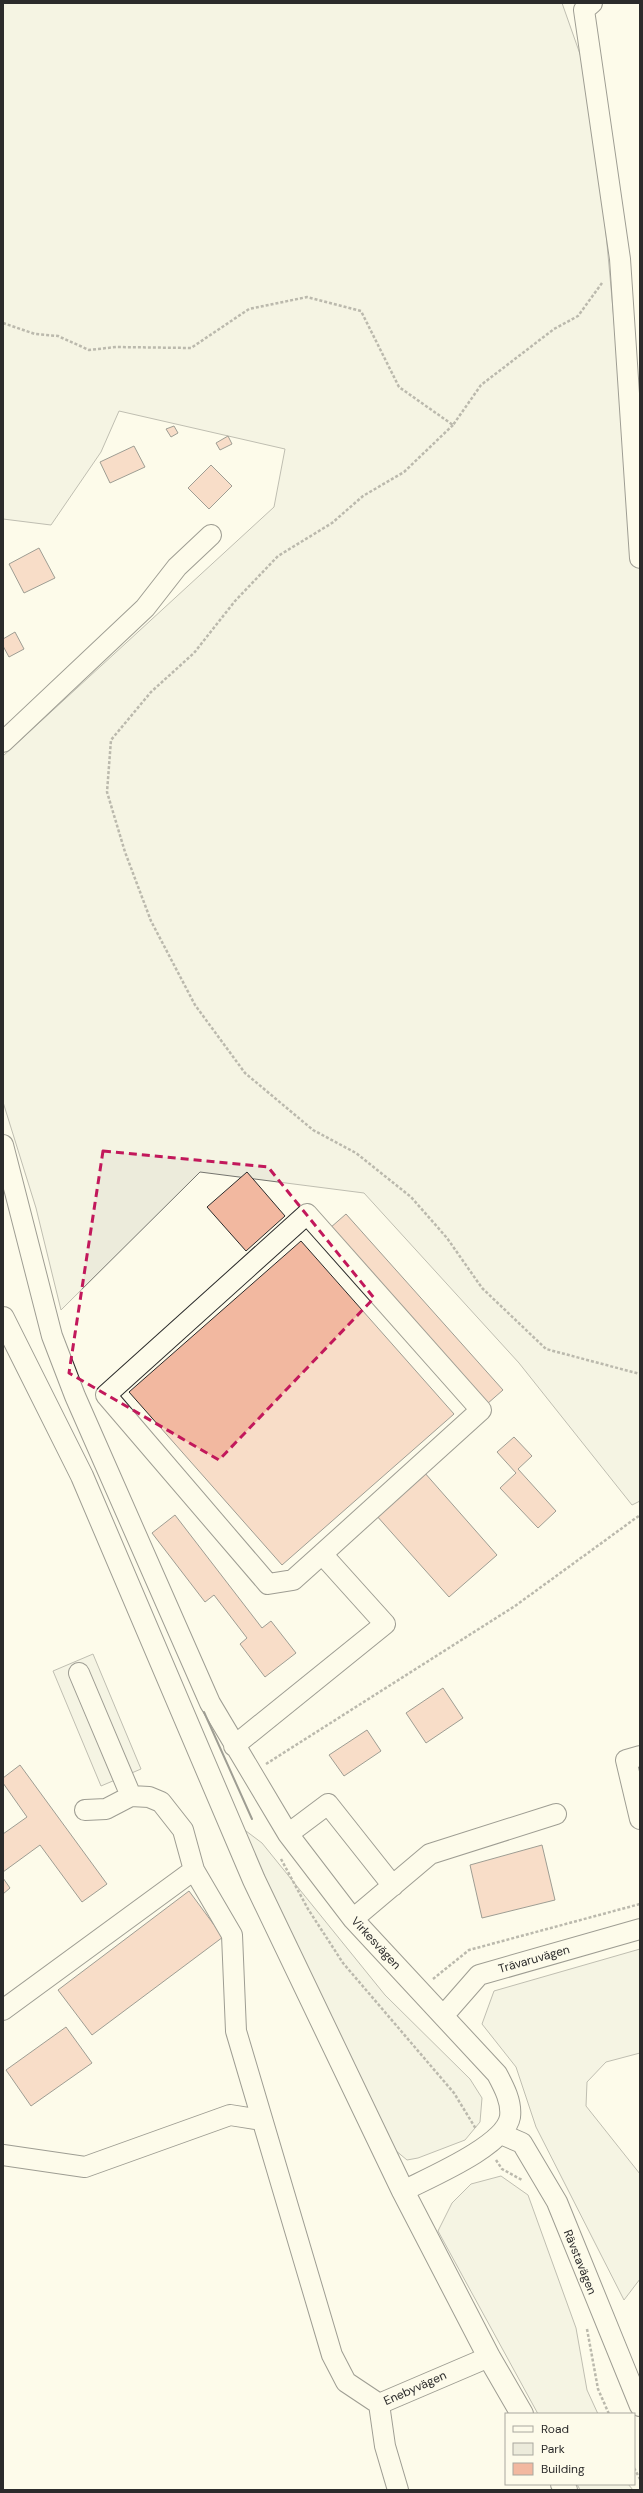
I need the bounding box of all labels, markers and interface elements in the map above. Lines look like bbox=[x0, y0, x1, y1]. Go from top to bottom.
street label: Virkesvägen bbox=[348, 1913, 404, 1973]
street label: Trävaruvägen bbox=[497, 1941, 572, 1977]
street label: Rävstavägen bbox=[560, 2227, 600, 2297]
street label: Enebyvägen bbox=[381, 2367, 449, 2409]
legend bbox=[505, 2413, 635, 2485]
text: Road bbox=[541, 2421, 569, 2437]
text: Park bbox=[541, 2441, 565, 2457]
text: Building bbox=[541, 2461, 585, 2477]

